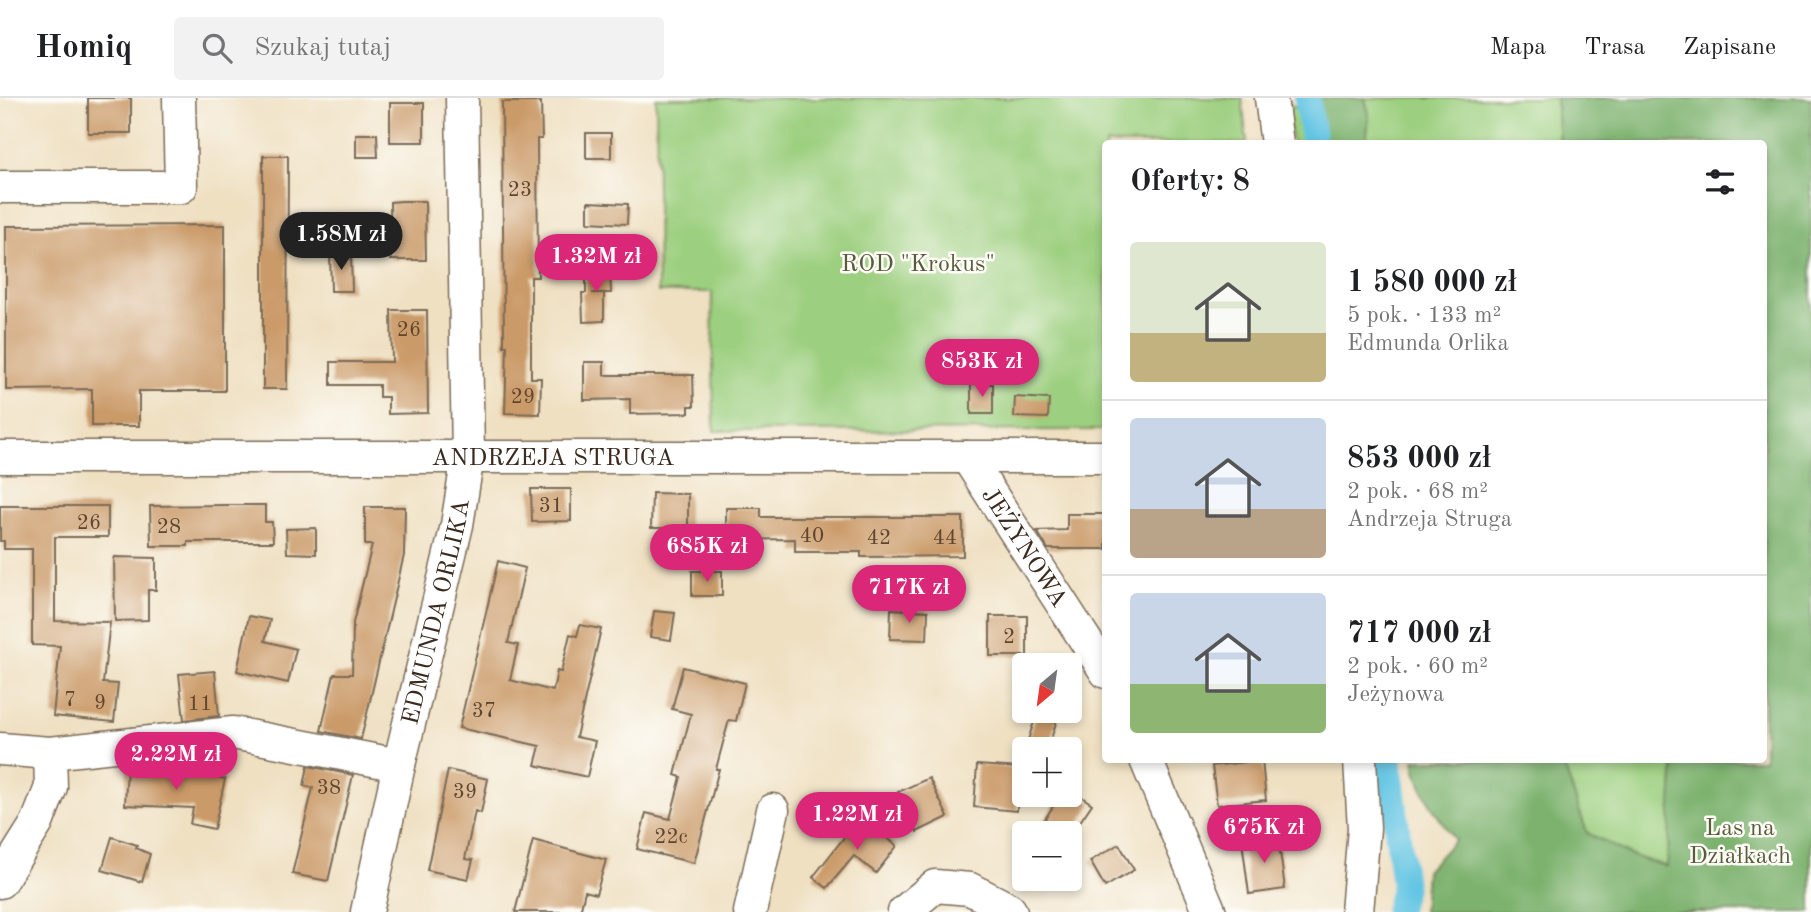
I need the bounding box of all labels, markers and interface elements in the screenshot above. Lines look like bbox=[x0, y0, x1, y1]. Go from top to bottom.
search box bbox=[174, 17, 664, 80]
icon: search bbox=[198, 29, 236, 67]
text: Homiq bbox=[35, 32, 132, 65]
text: Szukaj tutaj bbox=[254, 35, 391, 61]
text: Mapa bbox=[1490, 36, 1546, 60]
text: Trasa bbox=[1584, 36, 1645, 60]
text: Zapisane bbox=[1683, 36, 1776, 60]
icon: filters bbox=[1701, 163, 1739, 201]
text: Oferty: 8 bbox=[1130, 167, 1250, 197]
house number: 23 bbox=[508, 180, 532, 201]
pin: 1.58M zł bbox=[269, 212, 413, 272]
text: 1.58M zł bbox=[295, 223, 387, 246]
pin: 1.32M zł bbox=[524, 234, 668, 294]
text: 1.32M zł bbox=[550, 245, 642, 268]
park label: ROD "Krokus" bbox=[841, 253, 995, 277]
text: 1 580 000 zł bbox=[1347, 268, 1517, 298]
icon: home bbox=[1186, 270, 1270, 354]
text: 5 pok. · 133 m² bbox=[1347, 304, 1501, 327]
house number: 26 bbox=[397, 320, 421, 341]
text: Edmunda Orlika bbox=[1347, 332, 1509, 355]
pin: 853K zł bbox=[917, 340, 1047, 399]
text: 853K zł bbox=[941, 350, 1023, 373]
house number: 29 bbox=[511, 387, 535, 408]
text: 853 000 zł bbox=[1347, 444, 1491, 474]
icon: home bbox=[1186, 446, 1270, 530]
street label: ANDRZEJA STRUGA bbox=[432, 447, 674, 471]
text: 2 pok. · 68 m² bbox=[1347, 480, 1488, 503]
street label: JEŻYNOWA bbox=[976, 484, 1071, 612]
house number: 31 bbox=[539, 496, 563, 517]
street label: EDMUNDA ORLIKA bbox=[399, 498, 475, 727]
text: Andrzeja Struga bbox=[1347, 508, 1512, 531]
house number: 26 bbox=[77, 513, 101, 534]
house number: 28 bbox=[157, 517, 181, 538]
pin: 685K zł bbox=[642, 524, 772, 584]
house number: 40 bbox=[800, 526, 824, 547]
house number: 42 bbox=[867, 528, 891, 549]
house number: 44 bbox=[933, 528, 957, 549]
text: 685K zł bbox=[666, 535, 748, 558]
pin: 717K zł bbox=[844, 566, 974, 625]
text: 717K zł bbox=[868, 576, 950, 599]
text: 717 000 zł bbox=[1347, 619, 1491, 649]
icon: home bbox=[1186, 621, 1270, 705]
house number: 2 bbox=[1003, 627, 1015, 648]
north arrow bbox=[1012, 653, 1082, 723]
map controls bbox=[1012, 653, 1082, 891]
text: 2 pok. · 60 m² bbox=[1347, 655, 1488, 678]
text: Jeżynowa bbox=[1347, 683, 1444, 706]
house number: 7 bbox=[64, 690, 76, 711]
house number: 9 bbox=[94, 693, 106, 714]
house number: 11 bbox=[188, 694, 212, 715]
house number: 37 bbox=[472, 701, 496, 722]
pin: 2.22M zł bbox=[104, 732, 248, 792]
button: + bbox=[1012, 737, 1082, 807]
text: 2.22M zł bbox=[130, 743, 222, 766]
house number: 38 bbox=[317, 778, 341, 799]
house number: 39 bbox=[453, 782, 477, 803]
pin: 1.22M zł bbox=[785, 792, 929, 852]
text: 1.22M zł bbox=[811, 803, 903, 826]
pin: 675K zł bbox=[1199, 806, 1329, 865]
text: 675K zł bbox=[1223, 816, 1305, 839]
park label: Las na Działkach bbox=[1689, 817, 1791, 869]
button: − bbox=[1012, 821, 1082, 891]
house number: 22c bbox=[654, 827, 688, 848]

